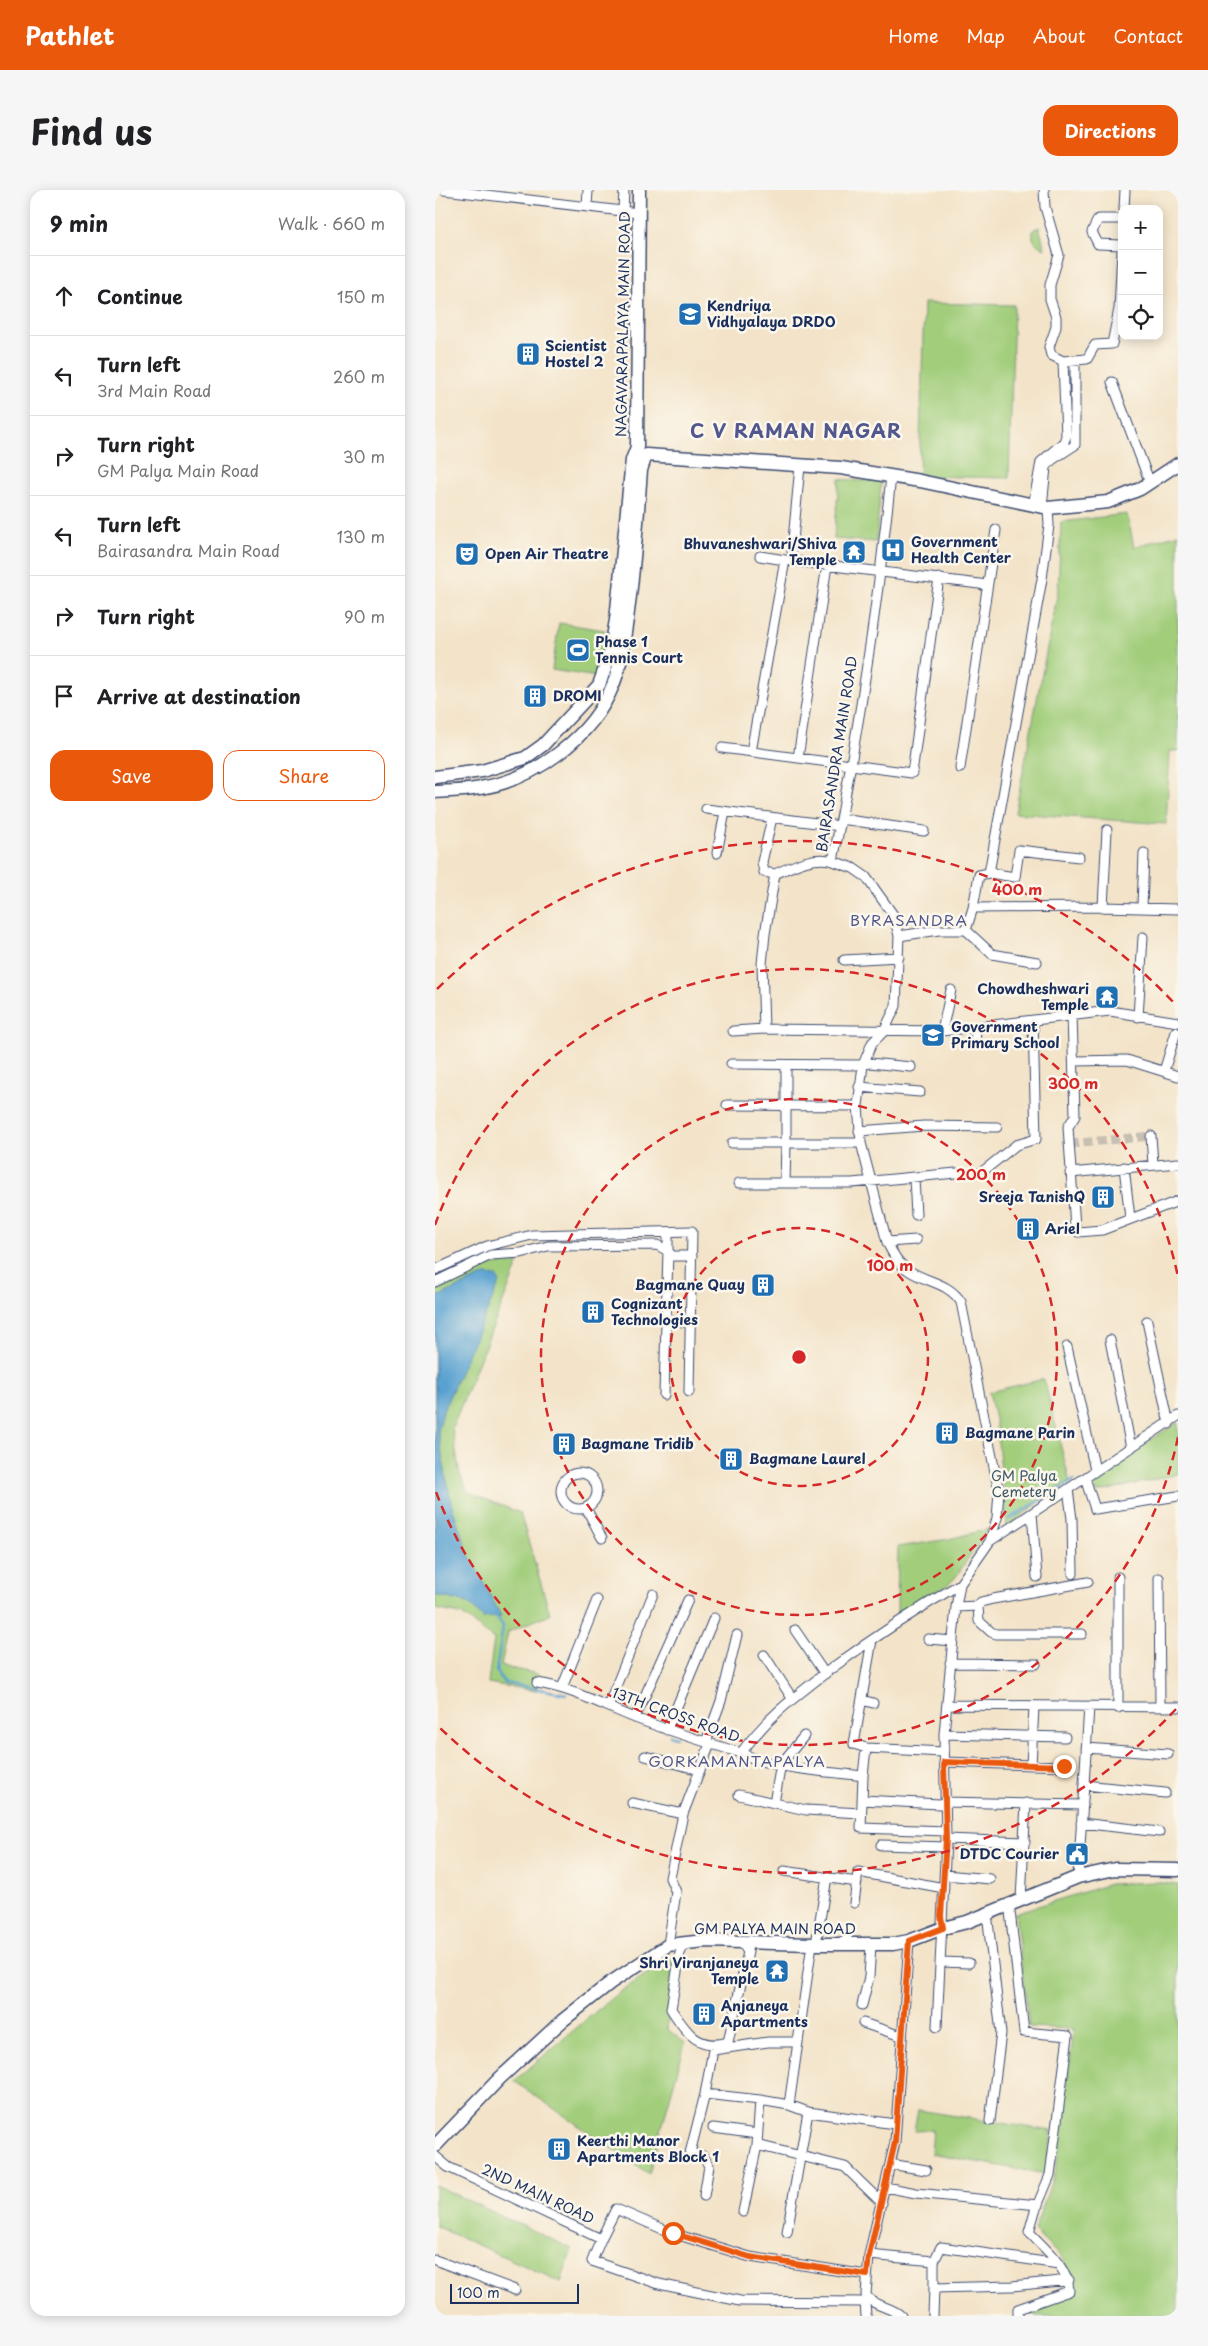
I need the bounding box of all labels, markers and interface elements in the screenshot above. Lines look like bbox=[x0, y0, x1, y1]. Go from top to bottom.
text: Pathlet bbox=[25, 17, 115, 53]
text: Home bbox=[888, 22, 938, 49]
text: Map bbox=[966, 22, 1005, 49]
text: About bbox=[1033, 22, 1085, 49]
text: Contact bbox=[1113, 22, 1183, 49]
text: Find us bbox=[30, 104, 152, 157]
button: Directions bbox=[1043, 105, 1178, 156]
map controls bbox=[1118, 205, 1163, 340]
button: + bbox=[1118, 205, 1163, 250]
text: 9 min bbox=[50, 207, 108, 239]
text: Walk · 660 m bbox=[278, 211, 385, 235]
street label: NAGAVARAPALAYA MAIN ROAD bbox=[610, 211, 635, 437]
button: − bbox=[1118, 250, 1163, 295]
icon: ahead bbox=[50, 282, 78, 310]
text: Continue bbox=[97, 282, 183, 310]
text: 150 m bbox=[337, 284, 385, 308]
place label: Kendriya Vidhyalaya DRDO bbox=[707, 295, 836, 332]
button: locate bbox=[1118, 295, 1163, 340]
school or university icon: Kendriya Vidhyalaya DRDO bbox=[677, 301, 703, 327]
place label: Scientist Hostel 2 bbox=[545, 335, 607, 372]
building icon: Scientist Hostel 2 bbox=[515, 341, 541, 367]
text: Turn left bbox=[97, 350, 181, 378]
icon: left bbox=[50, 362, 78, 390]
text: 260 m bbox=[333, 364, 385, 388]
text: 3rd Main Road bbox=[97, 378, 211, 402]
district label: C V RAMAN NAGAR bbox=[690, 416, 902, 444]
text: Turn right bbox=[97, 430, 195, 458]
icon: right bbox=[50, 442, 78, 470]
text: 30 m bbox=[343, 444, 385, 468]
text: GM Palya Main Road bbox=[97, 458, 259, 482]
text: Turn left bbox=[97, 510, 181, 538]
icon: left bbox=[50, 522, 78, 550]
text: 130 m bbox=[337, 524, 385, 548]
place label: Government Health Center bbox=[911, 531, 1012, 568]
place label: Bhuvaneshwari/Shiva Temple bbox=[683, 533, 837, 570]
hospital icon: Government Health Center bbox=[880, 537, 906, 563]
text: Bairasandra Main Road bbox=[97, 538, 280, 562]
temple icon: Bhuvaneshwari/Shiva Temple bbox=[841, 539, 867, 565]
theatre icon: Open Air Theatre bbox=[454, 541, 480, 567]
place label: Open Air Theatre bbox=[485, 543, 609, 564]
icon: right bbox=[50, 602, 78, 630]
text: Turn right bbox=[97, 602, 195, 630]
text: 90 m bbox=[344, 604, 385, 628]
place label: Phase 1 Tennis Court bbox=[595, 631, 683, 668]
sports icon: Phase 1 Tennis Court bbox=[565, 637, 591, 663]
street label: BAIRASANDRA MAIN ROAD bbox=[811, 654, 862, 854]
icon: arrive bbox=[50, 682, 78, 710]
text: Arrive at destination bbox=[97, 682, 301, 710]
building icon: DROMI bbox=[522, 683, 548, 709]
place label: DROMI bbox=[553, 685, 601, 706]
button: Save bbox=[50, 750, 213, 801]
button: Share bbox=[223, 750, 385, 801]
text: 400 m bbox=[992, 877, 1042, 900]
district label: BYRASANDRA bbox=[850, 908, 968, 931]
place label: Chowdheshwari Temple bbox=[977, 978, 1089, 1015]
temple icon: Chowdheshwari Temple bbox=[1094, 984, 1120, 1010]
place label: Government Primary School bbox=[951, 1016, 1060, 1053]
school or university icon: Government Primary School bbox=[920, 1022, 946, 1048]
text: 300 m bbox=[1048, 1071, 1098, 1094]
text: 200 m bbox=[956, 1162, 1006, 1185]
building icon: Sreeja TanishQ bbox=[1090, 1184, 1116, 1210]
place label: Sreeja TanishQ bbox=[979, 1186, 1085, 1207]
building icon: Ariel bbox=[1015, 1216, 1041, 1242]
place label: Ariel bbox=[1045, 1218, 1080, 1239]
text: 100 m bbox=[867, 1253, 913, 1276]
building icon: Bagmane Quay bbox=[750, 1272, 776, 1298]
place label: Bagmane Quay bbox=[635, 1274, 745, 1295]
place label: Cognizant Technologies bbox=[611, 1293, 698, 1330]
building icon: Cognizant Technologies bbox=[580, 1299, 606, 1325]
centre of rings bbox=[790, 1348, 808, 1366]
building icon: Bagmane Parin bbox=[934, 1420, 960, 1446]
place label: Bagmane Parin bbox=[965, 1422, 1075, 1443]
building icon: Bagmane Tridib bbox=[551, 1431, 577, 1457]
place label: Bagmane Tridib bbox=[581, 1433, 694, 1454]
building icon: Bagmane Laurel bbox=[718, 1446, 744, 1472]
place label: Bagmane Laurel bbox=[749, 1448, 865, 1469]
park label: GM Palya Cemetery bbox=[991, 1465, 1057, 1502]
street label: 13TH CROSS ROAD bbox=[609, 1682, 743, 1747]
district label: GORKAMANTAPALYA bbox=[648, 1749, 826, 1772]
route end bbox=[1053, 1755, 1076, 1778]
public building icon: DTDC Courier bbox=[1064, 1841, 1090, 1867]
place label: DTDC Courier bbox=[960, 1843, 1060, 1864]
street label: GM PALYA MAIN ROAD bbox=[694, 1918, 856, 1939]
place label: Shri Viranjaneya Temple bbox=[639, 1952, 760, 1989]
temple icon: Shri Viranjaneya Temple bbox=[764, 1958, 790, 1984]
place label: Anjaneya Apartments bbox=[721, 1995, 808, 2032]
building icon: Anjaneya Apartments bbox=[691, 2001, 717, 2027]
place label: Keerthi Manor Apartments Block 1 bbox=[577, 2130, 719, 2167]
building icon: Keerthi Manor Apartments Block 1 bbox=[546, 2136, 572, 2162]
street label: 2ND MAIN ROAD bbox=[478, 2158, 598, 2229]
route start bbox=[662, 2222, 685, 2245]
scale bar bbox=[450, 2281, 579, 2304]
text: 100 m bbox=[457, 2282, 500, 2303]

